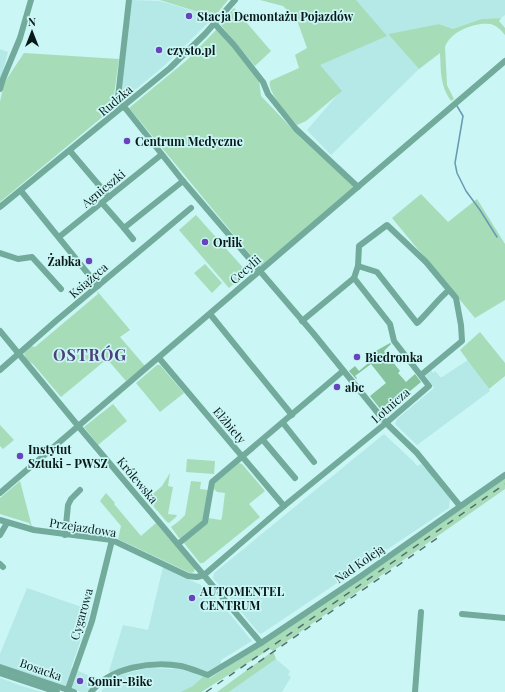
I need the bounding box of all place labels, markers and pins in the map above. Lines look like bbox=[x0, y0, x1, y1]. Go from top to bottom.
place label: Stacja Demontażu Pojazdów bbox=[197, 8, 354, 24]
marker: Stacja Demontażu Pojazdów bbox=[184, 11, 194, 21]
place label: czysto.pl bbox=[167, 42, 216, 58]
marker: czysto.pl bbox=[154, 45, 164, 55]
place label: Centrum Medyczne bbox=[135, 133, 243, 149]
marker: Centrum Medyczne bbox=[122, 136, 132, 146]
place label: Orlik bbox=[213, 234, 243, 250]
marker: Orlik bbox=[200, 237, 210, 247]
place label: Żabka bbox=[47, 253, 82, 269]
marker: Żabka bbox=[84, 256, 94, 266]
place label: Biedronka bbox=[365, 349, 424, 365]
marker: Biedronka bbox=[352, 352, 362, 362]
place label: abc bbox=[345, 379, 364, 395]
marker: abc bbox=[332, 382, 342, 392]
place label: Instytut Sztuki - PWSZ bbox=[28, 441, 108, 471]
marker: Instytut Sztuki - PWSZ bbox=[15, 451, 25, 461]
place label: AUTOMENTEL CENTRUM bbox=[199, 583, 285, 613]
marker: AUTOMENTEL CENTRUM bbox=[187, 593, 197, 603]
place label: Somir-Bike bbox=[88, 673, 152, 689]
marker: Somir-Bike bbox=[75, 676, 85, 686]

